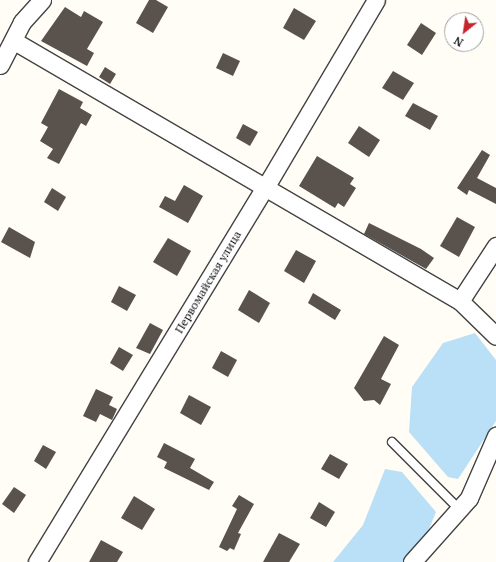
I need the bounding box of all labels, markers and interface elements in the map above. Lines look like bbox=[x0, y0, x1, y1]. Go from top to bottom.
north arrow bbox=[444, 12, 484, 52]
text: N bbox=[451, 33, 466, 50]
street label: Первомайская улица bbox=[172, 228, 244, 336]

